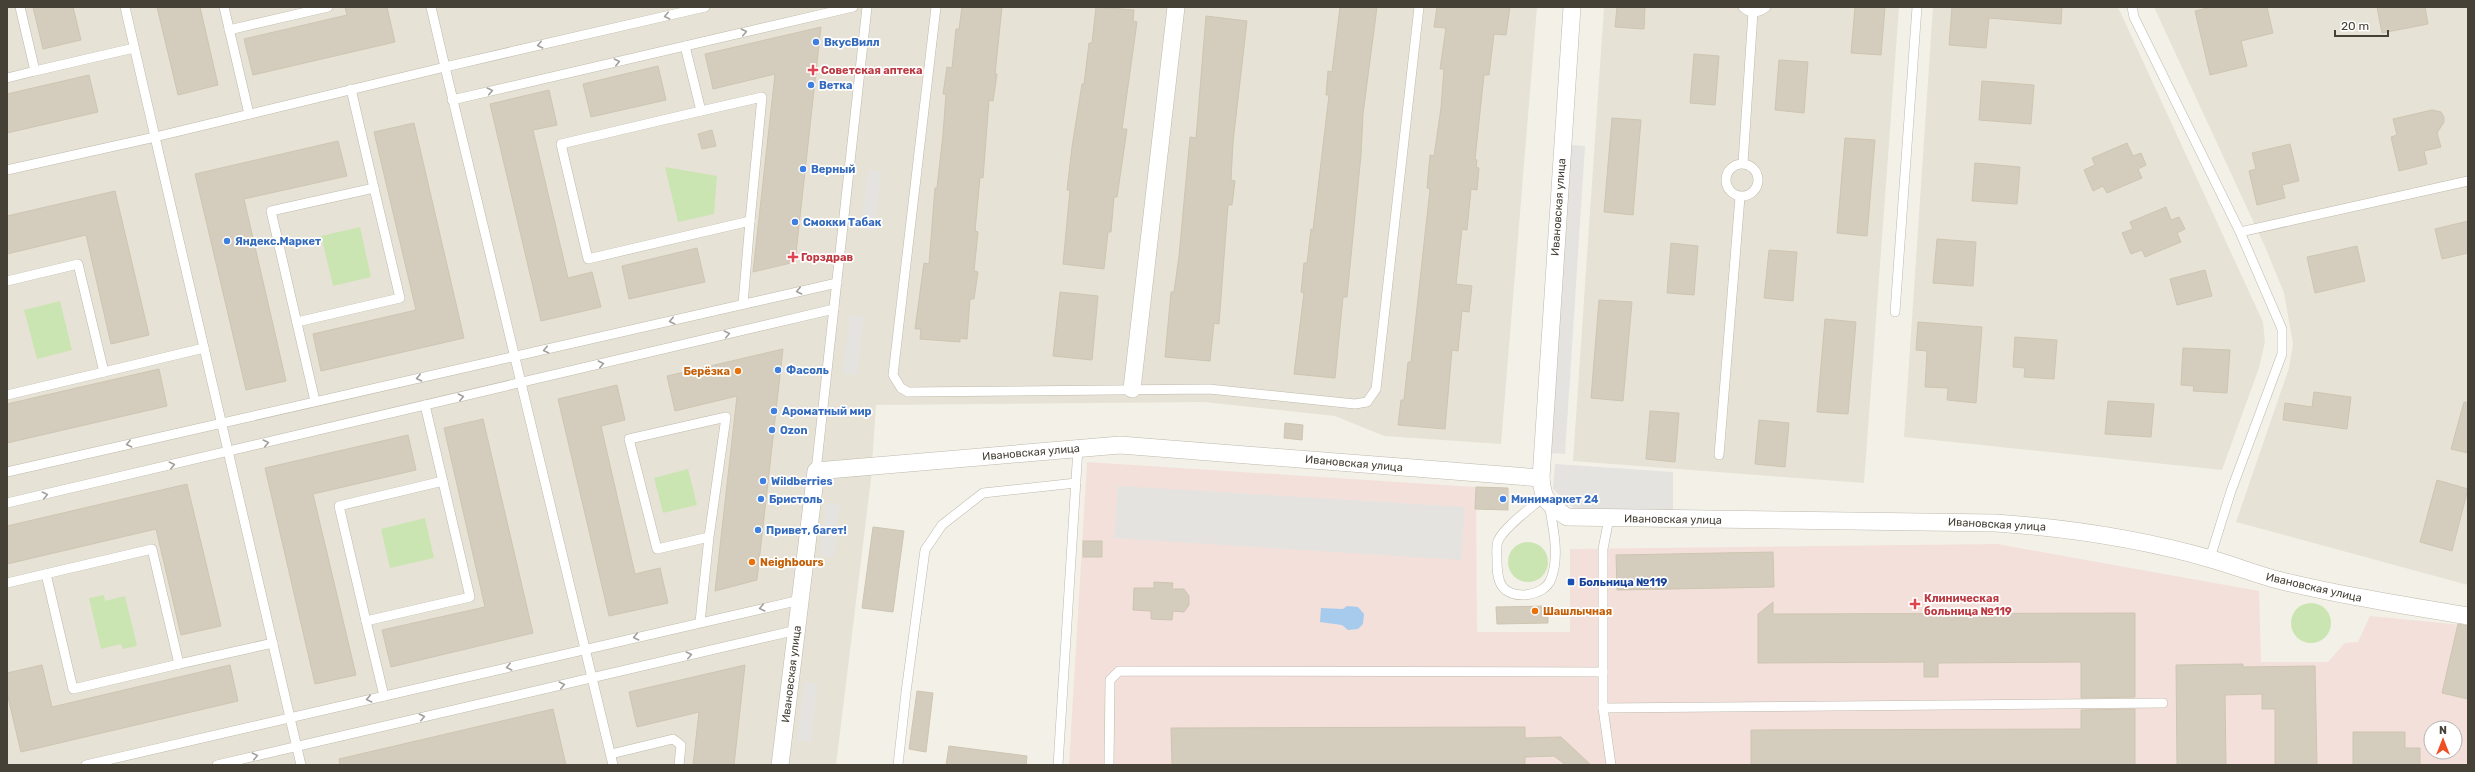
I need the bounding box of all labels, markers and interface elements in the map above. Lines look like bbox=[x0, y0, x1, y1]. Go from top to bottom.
one-way arrow bbox=[663, 11, 670, 19]
scale bar bbox=[2335, 12, 2388, 38]
text: 20 m bbox=[2341, 19, 2369, 33]
one-way arrow bbox=[741, 29, 747, 37]
place label: ВкусВилл bbox=[824, 36, 880, 49]
marker: ВкусВилл bbox=[811, 37, 821, 47]
one-way arrow bbox=[537, 40, 543, 48]
one-way arrow bbox=[614, 58, 620, 66]
place label: Советская аптека bbox=[821, 64, 922, 77]
marker: Советская аптека bbox=[808, 65, 818, 75]
place label: Ветка bbox=[819, 79, 852, 92]
marker: Ветка bbox=[806, 80, 816, 90]
one-way arrow bbox=[487, 87, 494, 95]
street label: Ивановская улица bbox=[1549, 158, 1568, 256]
place label: Верный bbox=[811, 163, 855, 176]
marker: Верный bbox=[798, 164, 808, 174]
place label: Смокки Табак bbox=[803, 216, 882, 229]
marker: Смокки Табак bbox=[790, 217, 800, 227]
place label: Яндекс.Маркет bbox=[235, 235, 321, 248]
marker: Яндекс.Маркет bbox=[222, 236, 232, 246]
place label: Горздрав bbox=[801, 251, 853, 264]
marker: Горздрав bbox=[788, 252, 798, 262]
one-way arrow bbox=[796, 287, 802, 295]
one-way arrow bbox=[669, 316, 676, 324]
one-way arrow bbox=[724, 331, 731, 339]
one-way arrow bbox=[543, 345, 550, 354]
one-way arrow bbox=[598, 360, 604, 368]
place label: Фасоль bbox=[786, 364, 829, 377]
place label: Берёзка bbox=[683, 365, 730, 378]
marker: Фасоль bbox=[773, 365, 783, 375]
marker: Берёзка bbox=[733, 366, 743, 376]
one-way arrow bbox=[416, 374, 422, 382]
one-way arrow bbox=[457, 393, 464, 402]
place label: Ароматный мир bbox=[782, 405, 871, 418]
marker: Ароматный мир bbox=[769, 406, 779, 416]
place label: Ozon bbox=[780, 424, 808, 437]
marker: Ozon bbox=[767, 425, 777, 435]
one-way arrow bbox=[126, 439, 133, 448]
one-way arrow bbox=[262, 439, 269, 448]
street label: Ивановская улица bbox=[982, 442, 1080, 463]
street label: Ивановская улица bbox=[1305, 453, 1403, 474]
one-way arrow bbox=[168, 461, 175, 470]
place label: Wildberries bbox=[771, 475, 833, 488]
marker: Wildberries bbox=[758, 476, 768, 486]
one-way arrow bbox=[42, 491, 48, 499]
place label: Бристоль bbox=[769, 493, 822, 506]
place label: Минимаркет 24 bbox=[1511, 493, 1599, 506]
marker: Бристоль bbox=[756, 494, 766, 504]
marker: Минимаркет 24 bbox=[1498, 494, 1508, 504]
street label: Ивановская улица bbox=[1624, 512, 1722, 527]
street label: Ивановская улица bbox=[1948, 515, 2046, 534]
place label: Привет, багет! bbox=[766, 524, 847, 537]
marker: Привет, багет! bbox=[753, 525, 763, 535]
place label: Neighbours bbox=[760, 556, 824, 569]
marker: Neighbours bbox=[747, 557, 757, 567]
street label: Ивановская улица bbox=[2265, 570, 2363, 605]
place label: Больница №119 bbox=[1579, 576, 1667, 589]
marker: Больница №119 bbox=[1566, 577, 1576, 587]
place label: Клиническая больница №119 bbox=[1924, 592, 2012, 618]
marker: Клиническая больница №119 bbox=[1909, 598, 1921, 610]
one-way arrow bbox=[759, 604, 766, 612]
place label: Шашлычная bbox=[1543, 605, 1612, 618]
marker: Шашлычная bbox=[1530, 606, 1540, 616]
street label: Ивановская улица bbox=[779, 625, 804, 723]
one-way arrow bbox=[633, 633, 639, 641]
one-way arrow bbox=[686, 652, 692, 660]
one-way arrow bbox=[506, 662, 512, 670]
one-way arrow bbox=[559, 681, 566, 689]
one-way arrow bbox=[366, 695, 372, 703]
one-way arrow bbox=[419, 714, 425, 722]
north arrow bbox=[2423, 720, 2463, 760]
text: N bbox=[2439, 724, 2447, 737]
one-way arrow bbox=[251, 753, 258, 761]

